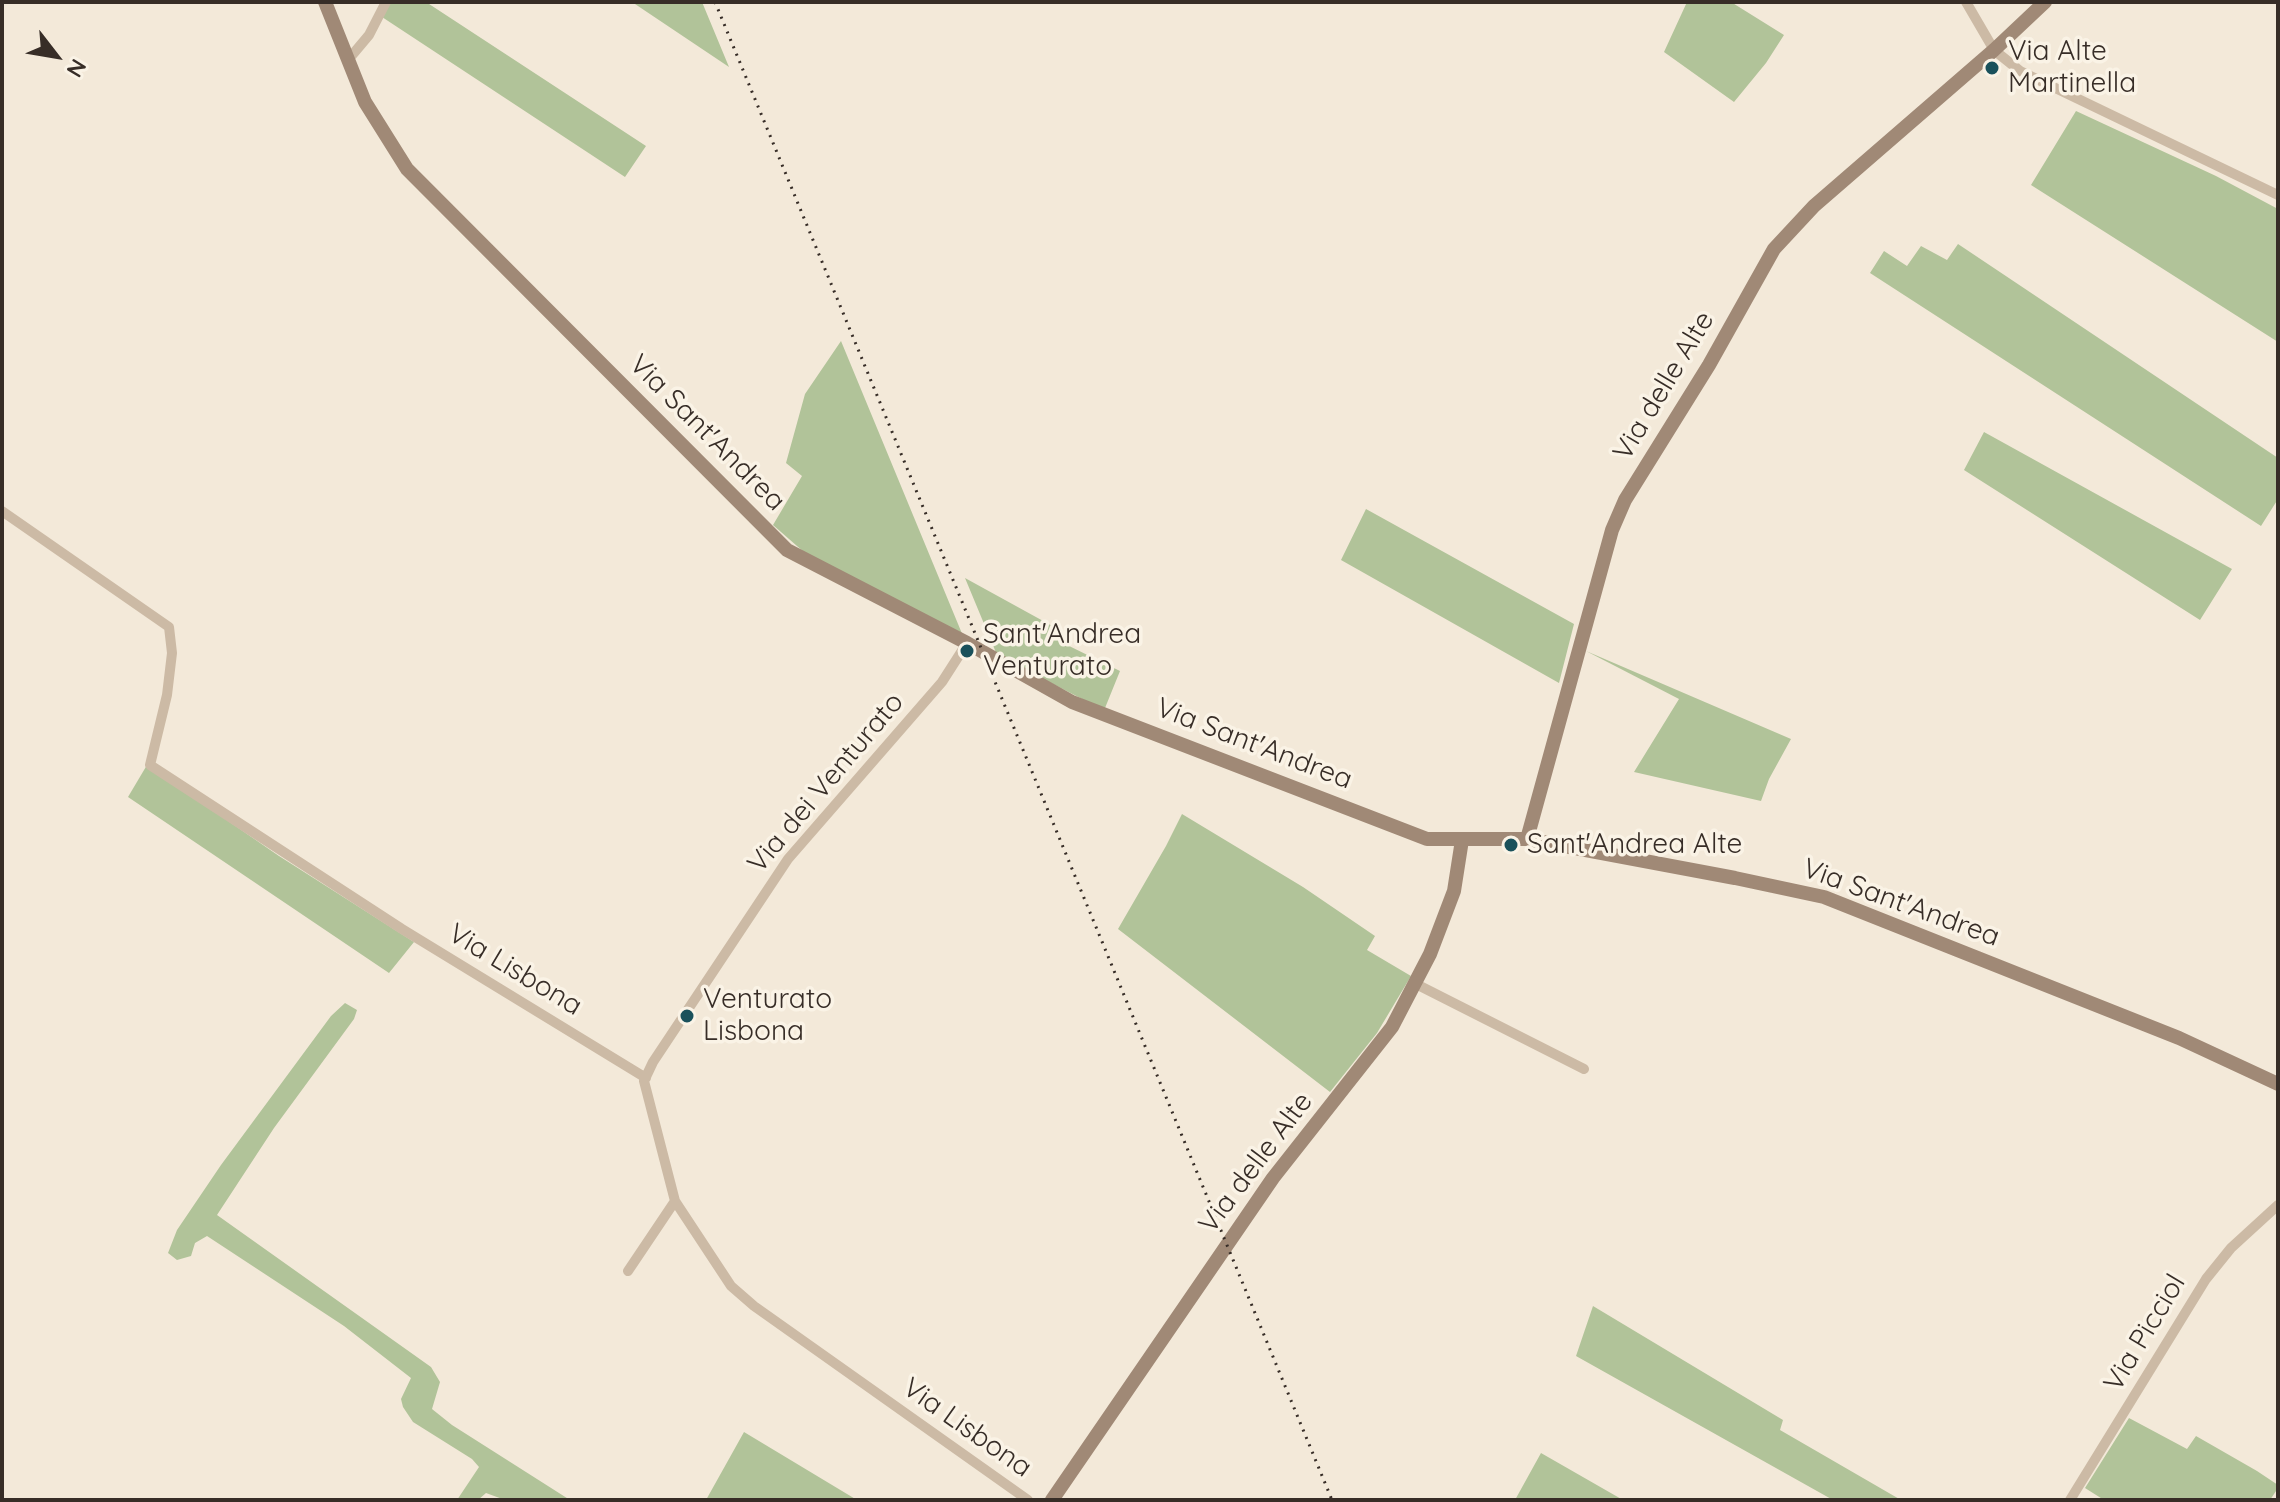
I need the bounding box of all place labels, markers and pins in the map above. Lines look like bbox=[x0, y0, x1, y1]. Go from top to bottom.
place label: Via Alte Martinella bbox=[2008, 35, 2136, 101]
marker: Via Alte Martinella bbox=[1983, 59, 2001, 77]
place label: Sant'Andrea Venturato bbox=[983, 618, 1141, 684]
marker: Sant'Andrea Venturato bbox=[958, 642, 976, 660]
place label: Sant'Andrea Alte bbox=[1527, 828, 1742, 862]
marker: Sant'Andrea Alte bbox=[1502, 836, 1520, 854]
place label: Venturato Lisbona bbox=[703, 983, 832, 1049]
marker: Venturato Lisbona bbox=[678, 1007, 696, 1025]

